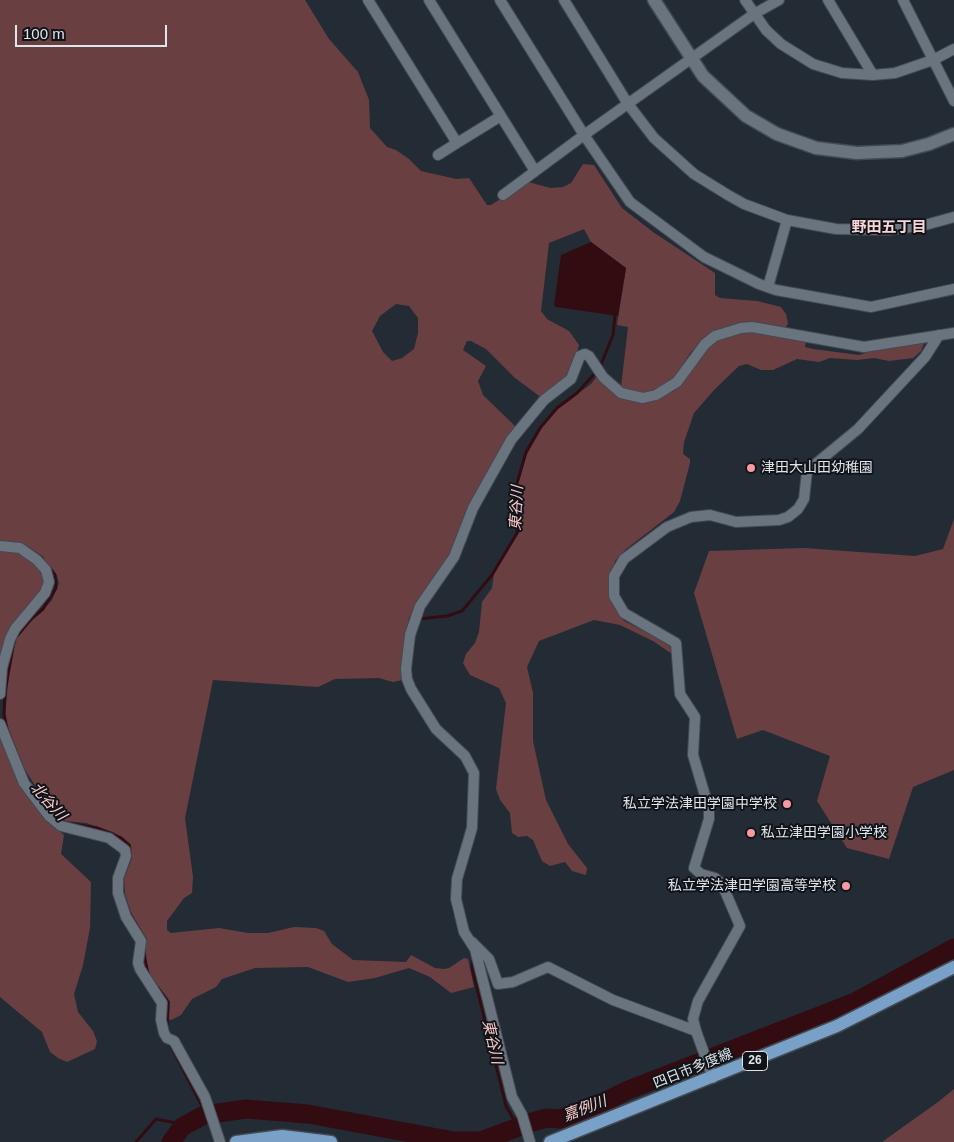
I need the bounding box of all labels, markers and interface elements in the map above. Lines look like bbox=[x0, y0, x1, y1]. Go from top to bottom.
scale bar bbox=[18, 15, 170, 47]
text: 100 m bbox=[23, 25, 65, 42]
district label: 野田五丁目 bbox=[852, 219, 926, 237]
place label: 津田大山田幼稚園 bbox=[761, 460, 873, 476]
marker: 津田大山田幼稚園 bbox=[745, 462, 757, 474]
water label: 東谷川 bbox=[507, 485, 527, 531]
water label: 北谷川 bbox=[26, 779, 70, 825]
place label: 私立学法津田学園中学校 bbox=[623, 796, 777, 812]
marker: 私立学法津田学園中学校 bbox=[781, 798, 793, 810]
place label: 私立津田学園小学校 bbox=[761, 825, 887, 841]
marker: 私立津田学園小学校 bbox=[745, 827, 757, 839]
place label: 私立学法津田学園高等学校 bbox=[668, 878, 836, 894]
marker: 私立学法津田学園高等学校 bbox=[840, 880, 852, 892]
water label: 東谷川 bbox=[478, 1018, 506, 1066]
street label: 四日市多度線 bbox=[651, 1045, 735, 1093]
road number: 26 bbox=[742, 1052, 768, 1070]
water label: 嘉例川 bbox=[561, 1093, 609, 1125]

